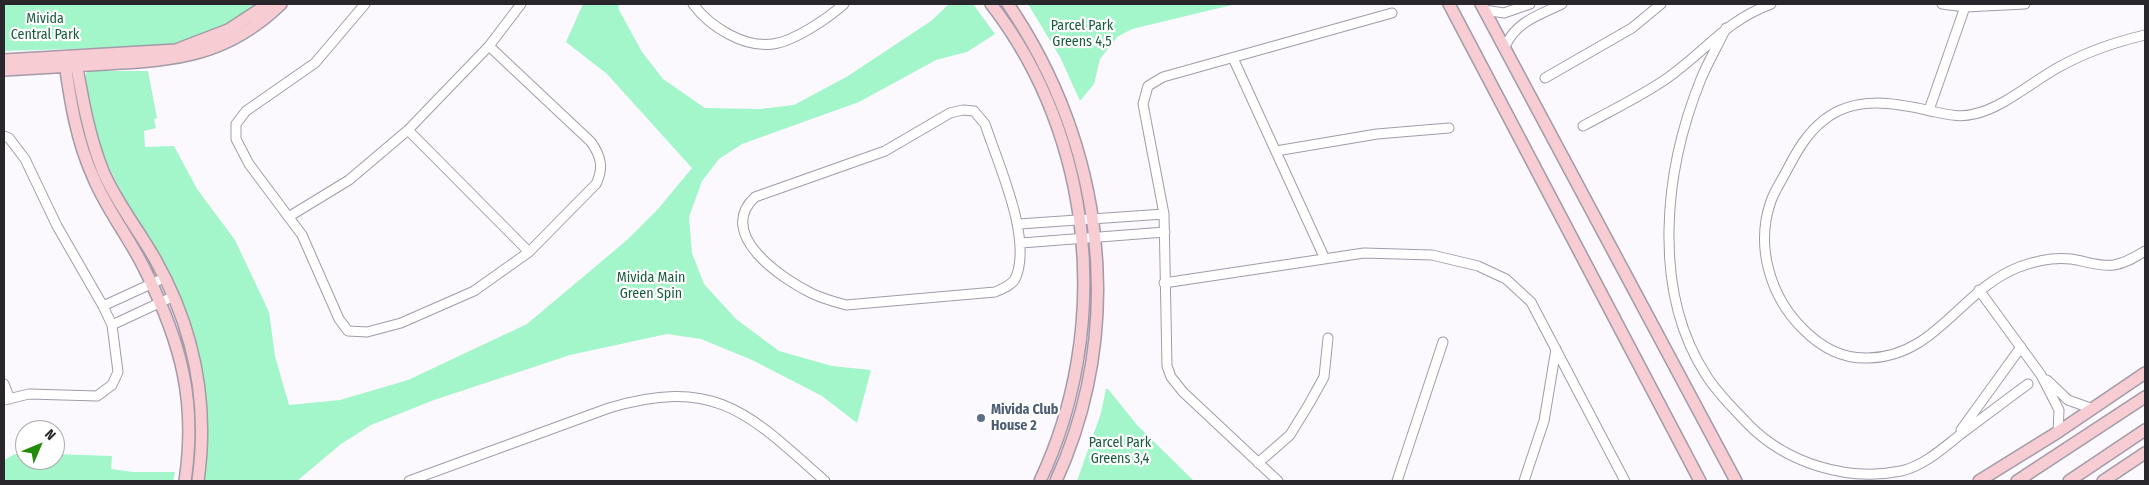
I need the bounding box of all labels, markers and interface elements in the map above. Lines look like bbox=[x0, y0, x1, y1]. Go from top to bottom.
park label: Mivida Central Park bbox=[11, 11, 79, 44]
park label: Parcel Park Greens 4,5 bbox=[1051, 18, 1113, 50]
park label: Mivida Main Green Spin bbox=[617, 270, 685, 302]
place label: Mivida Club House 2 bbox=[991, 402, 1058, 434]
marker: Mivida Club House 2 bbox=[975, 412, 987, 424]
north arrow bbox=[15, 420, 65, 470]
text: N bbox=[41, 426, 59, 444]
park label: Parcel Park Greens 3,4 bbox=[1089, 435, 1151, 468]

